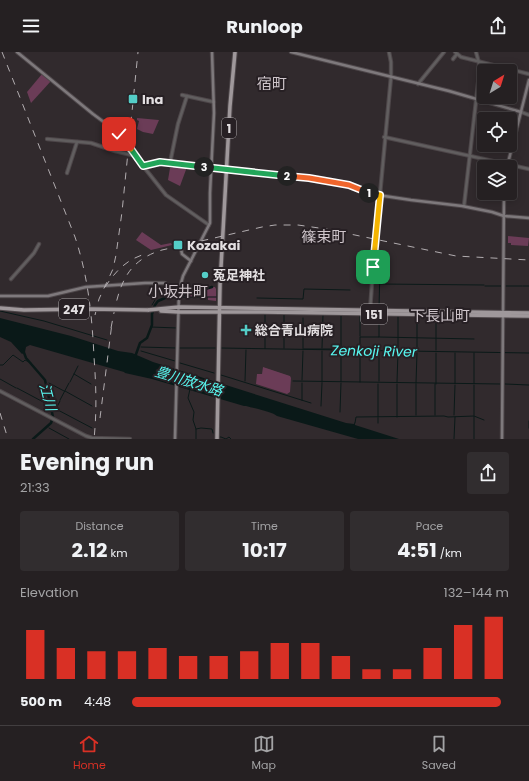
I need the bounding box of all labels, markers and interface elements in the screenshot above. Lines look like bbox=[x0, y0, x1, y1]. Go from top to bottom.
text: Runloop bbox=[226, 14, 303, 39]
icon: menu bbox=[20, 15, 42, 37]
icon: share bbox=[487, 15, 509, 37]
north arrow bbox=[477, 64, 517, 104]
map controls bbox=[477, 64, 517, 200]
district label: 宿町 bbox=[257, 73, 287, 94]
place label: Ina bbox=[142, 90, 164, 109]
marker: Ina bbox=[127, 93, 139, 105]
button: locate bbox=[477, 112, 517, 152]
pin bbox=[102, 117, 136, 151]
road number: 1 bbox=[222, 118, 236, 138]
icon: check bbox=[108, 123, 130, 145]
pin: 3 bbox=[194, 157, 214, 177]
text: 3 bbox=[201, 159, 207, 175]
button: layers bbox=[477, 160, 517, 200]
pin: 2 bbox=[277, 166, 297, 186]
text: 2 bbox=[284, 168, 290, 184]
pin: 1 bbox=[359, 183, 379, 203]
text: 1 bbox=[367, 185, 371, 201]
district label: 篠束町 bbox=[301, 226, 347, 247]
place label: Kozakai bbox=[187, 236, 240, 255]
marker: Kozakai bbox=[172, 239, 184, 251]
pin bbox=[356, 250, 390, 284]
icon: arrive bbox=[362, 256, 384, 278]
place label: 菟足神社 bbox=[213, 266, 265, 285]
marker: 菟足神社 bbox=[200, 270, 210, 280]
district label: 小坂井町 bbox=[148, 281, 208, 302]
road number: 247 bbox=[59, 299, 89, 319]
road number: 151 bbox=[361, 304, 387, 324]
district label: 下長山町 bbox=[410, 305, 470, 326]
place label: 総合青山病院 bbox=[254, 321, 333, 340]
marker: 総合青山病院 bbox=[240, 324, 252, 336]
water label: Zenkoji River bbox=[330, 340, 418, 362]
water label: 豊川放水路 bbox=[153, 361, 226, 401]
water label: 江川 bbox=[35, 381, 62, 415]
text: Evening run bbox=[20, 447, 154, 478]
button: share bbox=[467, 452, 509, 494]
text: 21:33 bbox=[20, 478, 50, 497]
text: Distance bbox=[75, 518, 124, 534]
text: Time bbox=[251, 518, 278, 534]
text: Pace bbox=[416, 518, 443, 534]
text: 2.12 bbox=[72, 536, 108, 564]
text: 10:17 bbox=[242, 536, 287, 564]
text: 4:51 bbox=[397, 536, 437, 564]
text: km bbox=[108, 545, 127, 561]
text: /km bbox=[437, 545, 462, 561]
text: Elevation bbox=[20, 583, 79, 602]
text: 132–144 m bbox=[444, 583, 509, 602]
text: 500 m bbox=[20, 692, 62, 711]
text: 4:48 bbox=[84, 692, 111, 711]
tab: Home bbox=[73, 733, 106, 774]
tab: Map bbox=[252, 733, 276, 774]
tab: Saved bbox=[422, 733, 456, 774]

